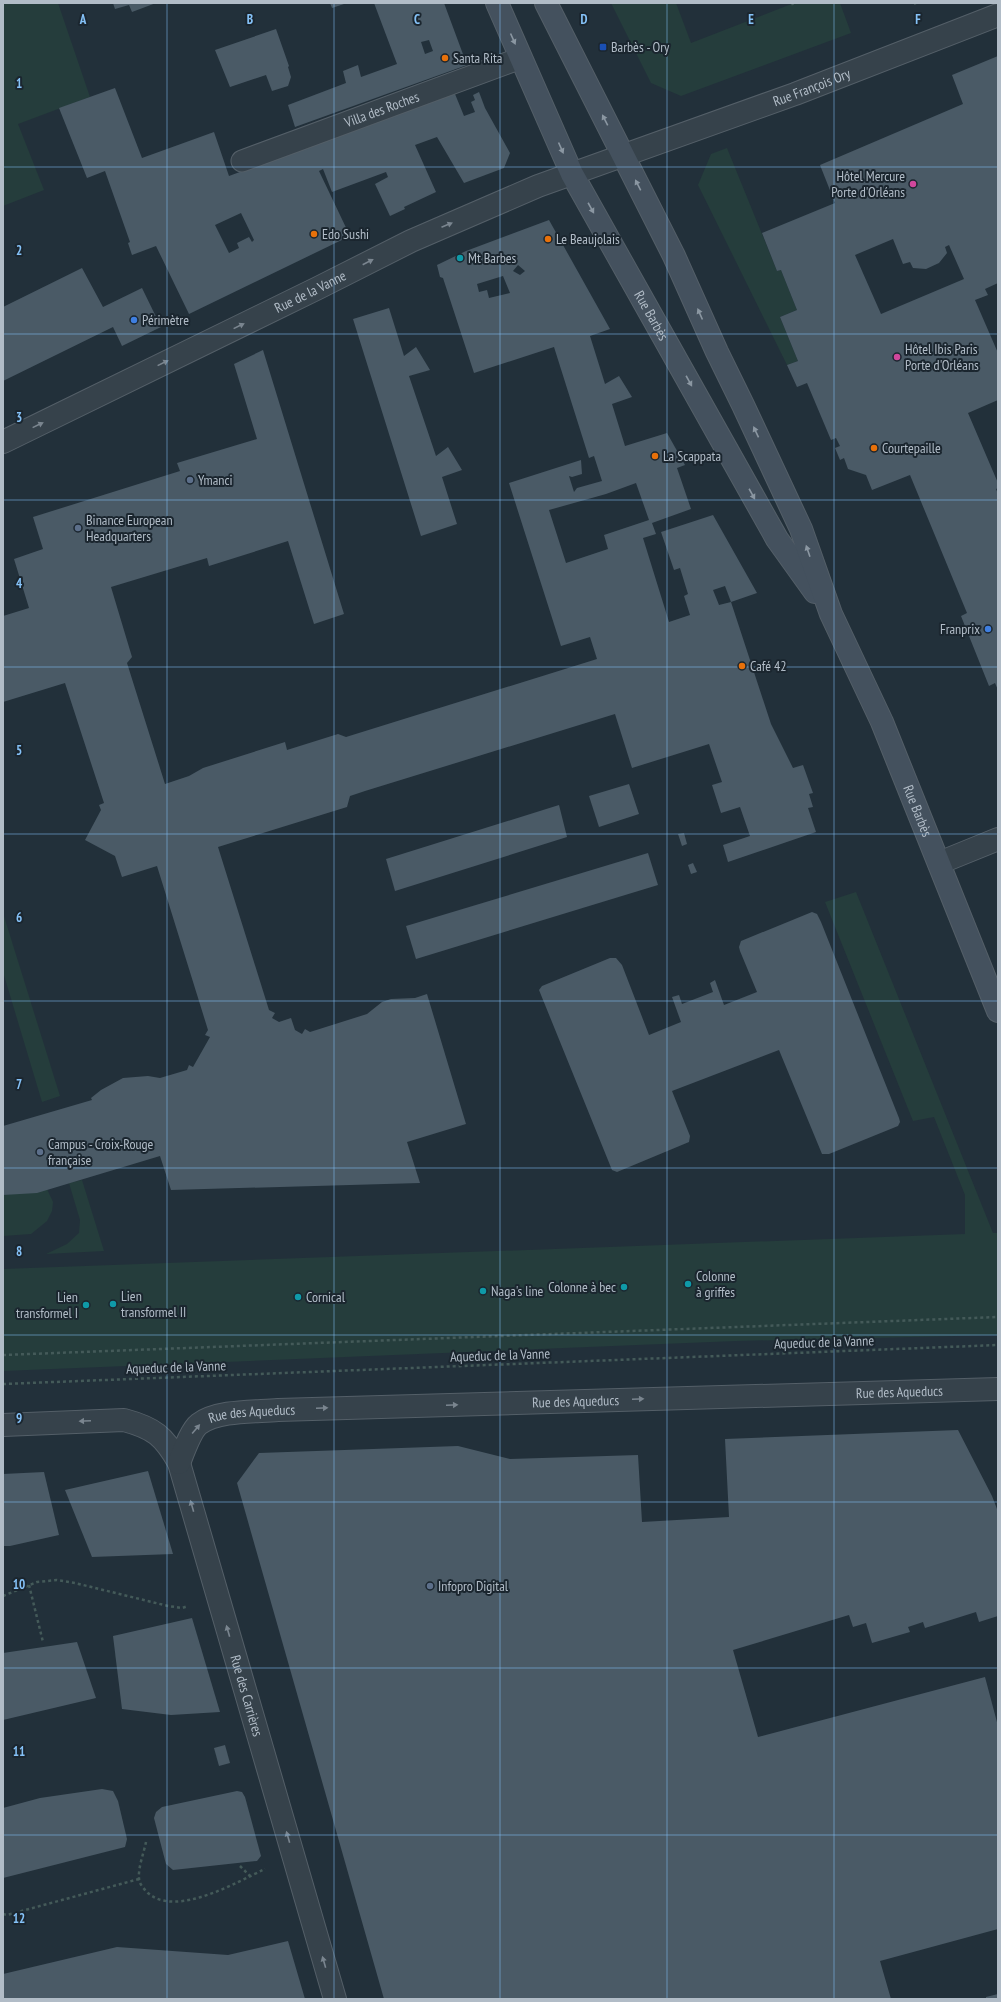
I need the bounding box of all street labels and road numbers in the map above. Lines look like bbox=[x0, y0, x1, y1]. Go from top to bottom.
street label: Rue François Ory bbox=[770, 64, 853, 110]
street label: Villa des Roches bbox=[341, 87, 422, 132]
street label: Rue de la Vanne bbox=[271, 266, 349, 317]
street label: Rue Barbès bbox=[630, 287, 673, 344]
street label: Rue Barbès bbox=[899, 782, 936, 840]
street label: Aqueduc de la Vanne bbox=[774, 1331, 875, 1353]
street label: Aqueduc de la Vanne bbox=[450, 1344, 551, 1366]
street label: Aqueduc de la Vanne bbox=[126, 1356, 227, 1378]
street label: Rue des Aqueducs bbox=[856, 1382, 943, 1402]
street label: Rue des Aqueducs bbox=[532, 1391, 620, 1412]
street label: Rue des Aqueducs bbox=[206, 1400, 296, 1427]
street label: Rue des Carrières bbox=[226, 1653, 267, 1739]

